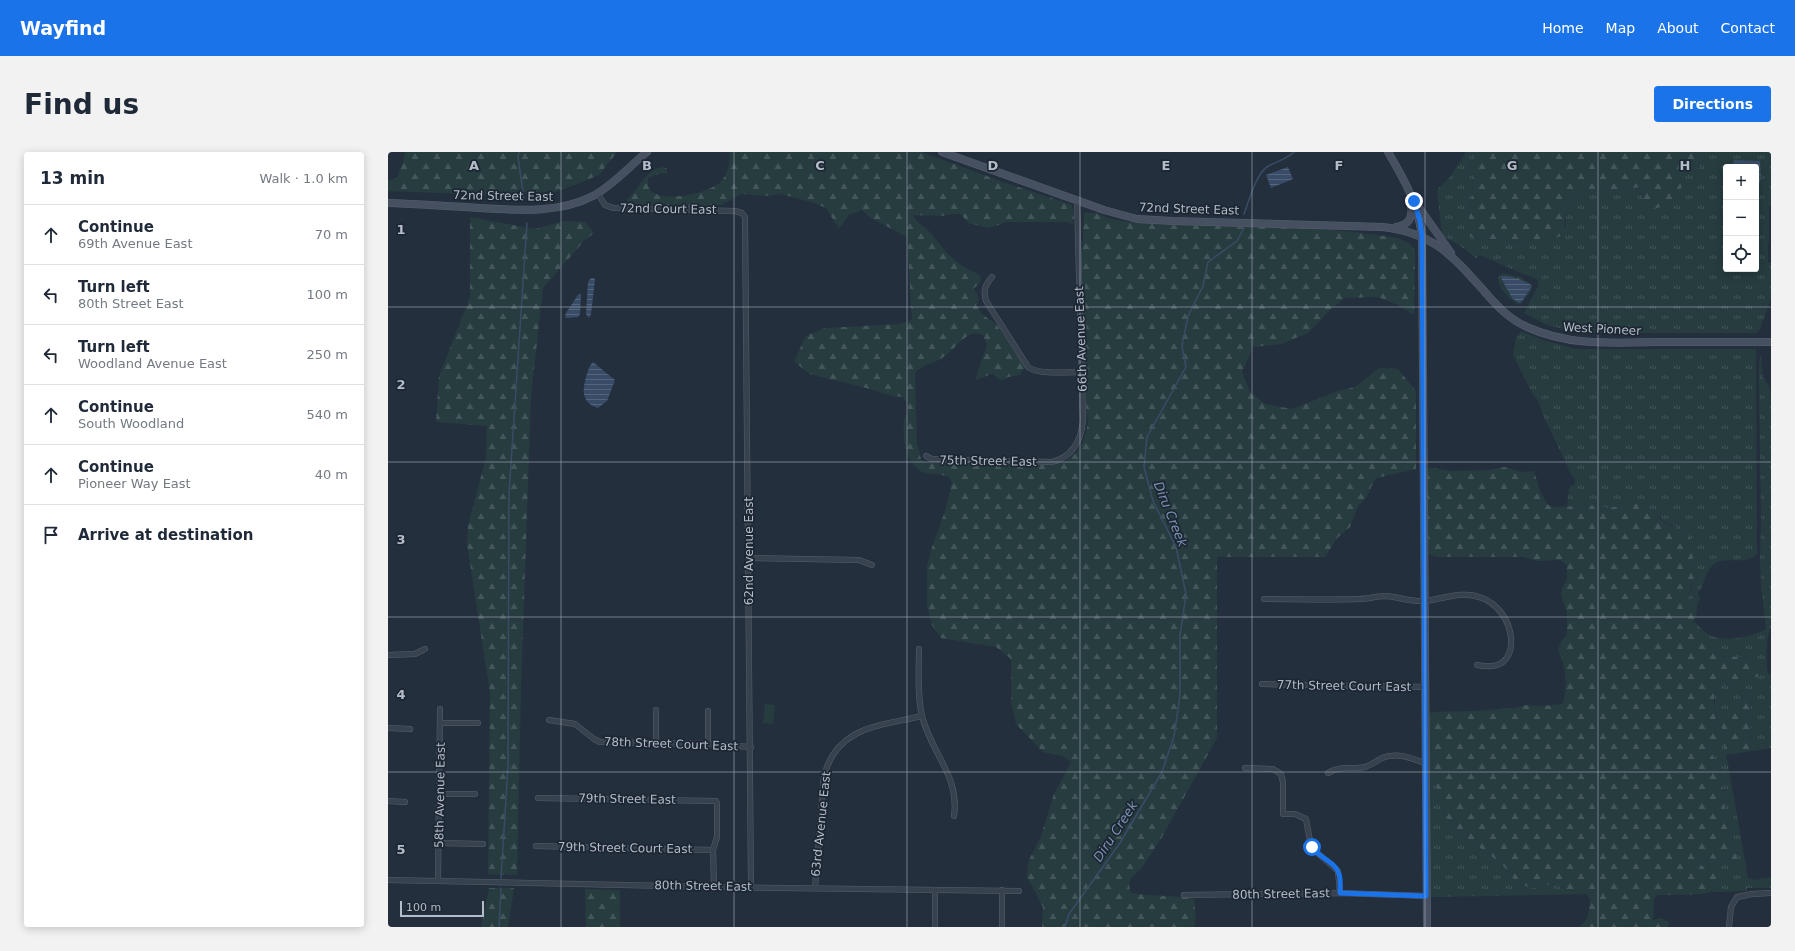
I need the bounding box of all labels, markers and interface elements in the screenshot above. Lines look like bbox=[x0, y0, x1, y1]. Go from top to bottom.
text: Wayfind bbox=[20, 17, 106, 39]
text: Home bbox=[1542, 20, 1584, 36]
text: Map bbox=[1606, 20, 1635, 36]
text: About bbox=[1657, 20, 1699, 36]
text: Contact bbox=[1721, 20, 1775, 36]
button: Directions bbox=[1654, 86, 1771, 122]
text: Find us bbox=[24, 88, 139, 121]
text: A bbox=[469, 158, 479, 173]
text: B bbox=[642, 158, 652, 173]
text: C bbox=[815, 158, 825, 173]
text: D bbox=[988, 158, 999, 173]
text: E bbox=[1162, 158, 1170, 173]
text: F bbox=[1335, 158, 1343, 173]
text: G bbox=[1507, 158, 1517, 173]
text: H bbox=[1680, 158, 1690, 173]
map controls bbox=[1723, 164, 1759, 272]
button: + bbox=[1723, 164, 1759, 200]
text: 13 min bbox=[40, 168, 105, 188]
text: Walk · 1.0 km bbox=[259, 171, 348, 186]
street label: 72nd Street East bbox=[453, 188, 554, 204]
route end bbox=[1405, 192, 1423, 210]
street label: 72nd Street East bbox=[1139, 200, 1240, 218]
button: − bbox=[1723, 200, 1759, 236]
street label: 72nd Court East bbox=[619, 201, 717, 217]
text: Continue bbox=[78, 218, 154, 236]
text: 1 bbox=[396, 222, 406, 237]
icon: ahead bbox=[40, 224, 62, 246]
text: 70 m bbox=[315, 227, 348, 242]
text: 69th Avenue East bbox=[78, 236, 193, 251]
button: locate bbox=[1723, 236, 1759, 272]
text: Turn left bbox=[78, 278, 150, 296]
icon: left bbox=[40, 284, 62, 306]
street label: 66th Avenue East bbox=[1072, 286, 1090, 392]
text: 100 m bbox=[306, 287, 348, 302]
text: 80th Street East bbox=[78, 296, 184, 311]
street label: West Pioneer bbox=[1563, 320, 1642, 338]
text: Turn left bbox=[78, 338, 150, 356]
icon: left bbox=[40, 344, 62, 366]
text: 250 m bbox=[306, 347, 348, 362]
text: Woodland Avenue East bbox=[78, 356, 227, 371]
text: 2 bbox=[396, 377, 406, 392]
text: Continue bbox=[78, 398, 154, 416]
icon: ahead bbox=[40, 404, 62, 426]
text: 540 m bbox=[306, 407, 348, 422]
text: South Woodland bbox=[78, 416, 184, 431]
street label: 75th Street East bbox=[939, 453, 1037, 469]
text: Continue bbox=[78, 458, 154, 476]
icon: ahead bbox=[40, 464, 62, 486]
text: 40 m bbox=[315, 467, 348, 482]
text: Pioneer Way East bbox=[78, 476, 191, 491]
water label: Diru Creek bbox=[1151, 479, 1191, 550]
street label: 62nd Avenue East bbox=[742, 496, 756, 605]
icon: arrive bbox=[40, 524, 62, 546]
text: Arrive at destination bbox=[78, 526, 253, 544]
text: 3 bbox=[396, 532, 406, 547]
street label: 77th Street Court East bbox=[1277, 678, 1412, 694]
text: 4 bbox=[396, 687, 406, 702]
street label: 78th Street Court East bbox=[604, 735, 739, 753]
street label: 58th Avenue East bbox=[432, 742, 448, 848]
street label: 63rd Avenue East bbox=[809, 770, 834, 877]
street label: 79th Street East bbox=[578, 791, 676, 807]
water label: Diru Creek bbox=[1090, 798, 1141, 864]
route start bbox=[1303, 838, 1321, 856]
street label: 79th Street Court East bbox=[558, 840, 693, 856]
text: 5 bbox=[396, 842, 406, 857]
street label: 80th Street East bbox=[654, 878, 752, 894]
street label: 80th Street East bbox=[1232, 886, 1330, 902]
scale bar bbox=[400, 899, 484, 918]
text: 100 m bbox=[406, 901, 441, 914]

